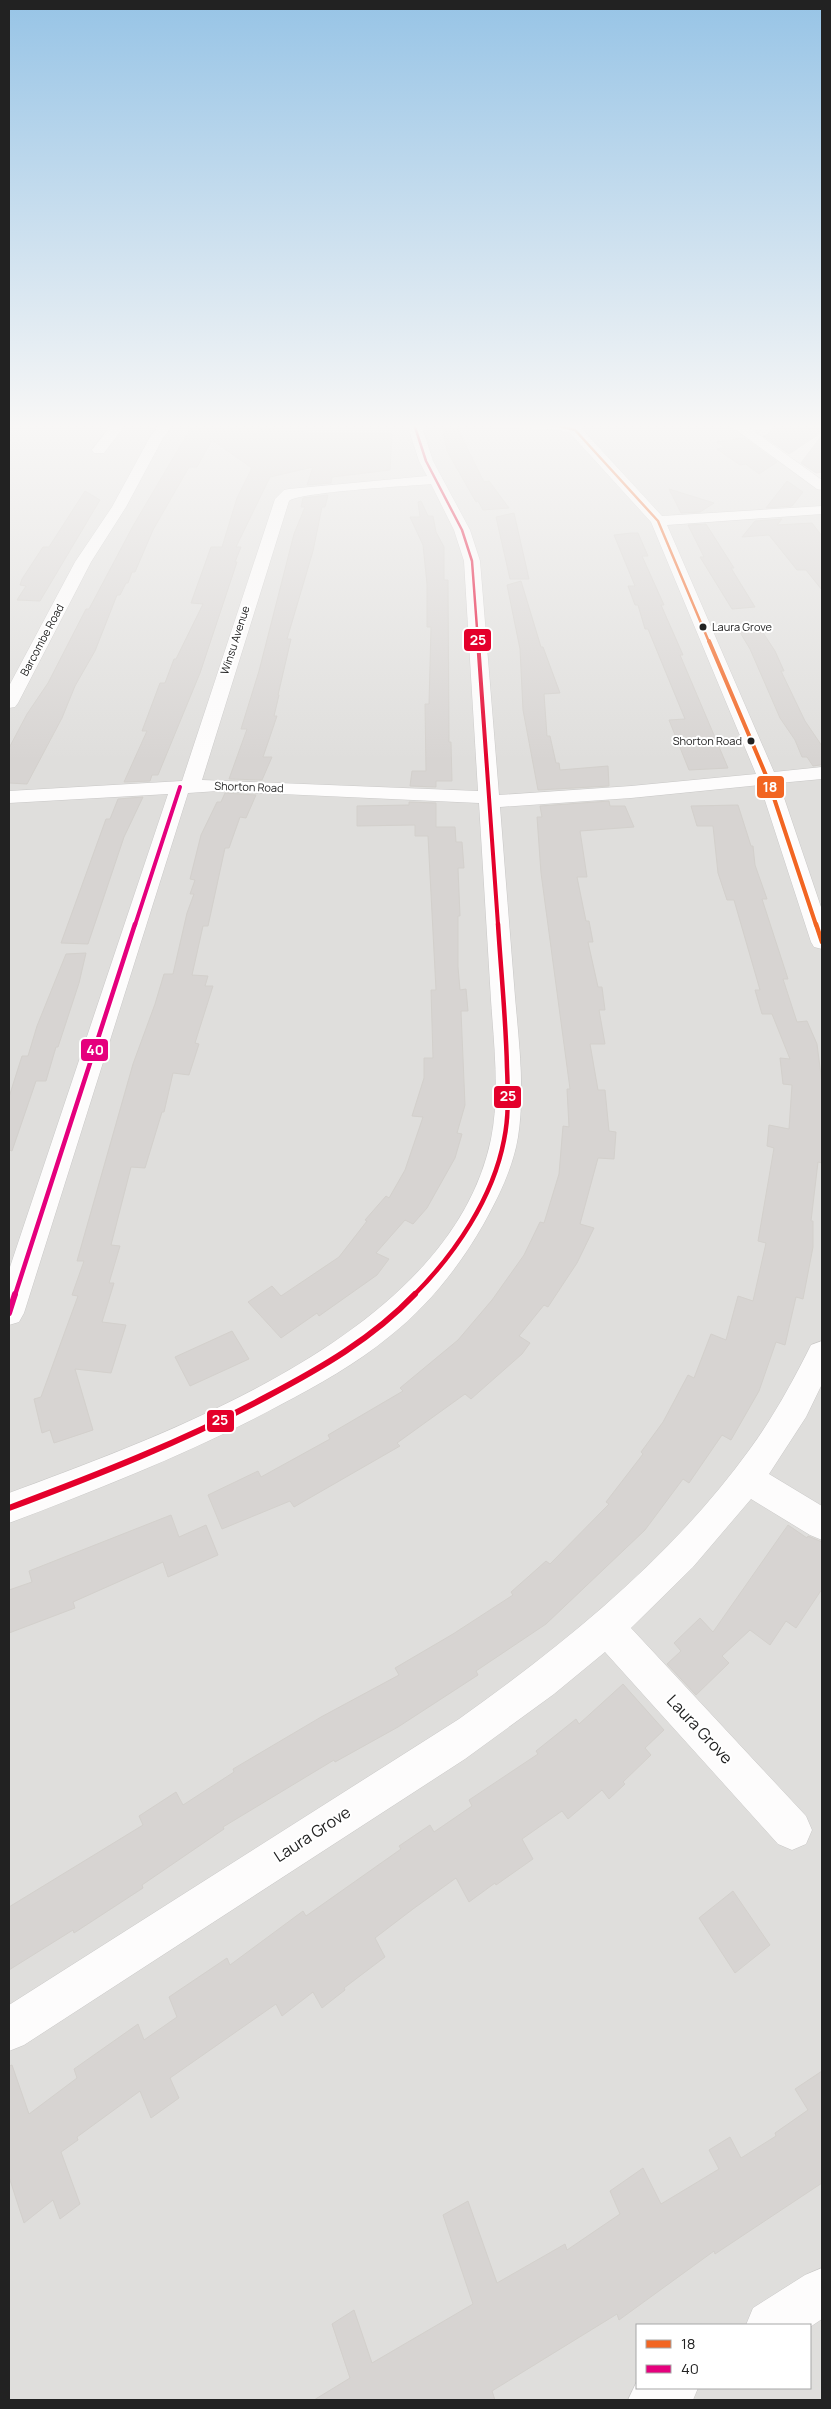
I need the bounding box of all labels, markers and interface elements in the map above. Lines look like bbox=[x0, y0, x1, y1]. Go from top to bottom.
street label: Barcombe Road bbox=[16, 601, 67, 678]
street label: Winsu Avenue bbox=[216, 603, 253, 676]
place label: Laura Grove bbox=[712, 619, 773, 634]
marker: Laura Grove bbox=[698, 622, 708, 632]
line badge: 25 bbox=[463, 628, 492, 652]
text: 25 bbox=[470, 630, 486, 649]
place label: Shorton Road bbox=[673, 733, 742, 748]
marker: Shorton Road bbox=[746, 736, 756, 746]
line badge: 18 bbox=[756, 775, 785, 799]
text: 18 bbox=[763, 777, 777, 796]
street label: Shorton Road bbox=[214, 778, 284, 795]
line badge: 40 bbox=[80, 1038, 109, 1062]
text: 40 bbox=[86, 1040, 104, 1059]
line badge: 25 bbox=[493, 1085, 522, 1109]
text: 25 bbox=[500, 1086, 516, 1105]
line badge: 25 bbox=[206, 1409, 235, 1433]
text: 25 bbox=[212, 1410, 228, 1429]
street label: Laura Grove bbox=[662, 1690, 738, 1768]
street label: Laura Grove bbox=[269, 1801, 355, 1867]
legend bbox=[636, 2324, 811, 2389]
text: 18 bbox=[681, 2333, 696, 2354]
text: 40 bbox=[681, 2358, 699, 2379]

